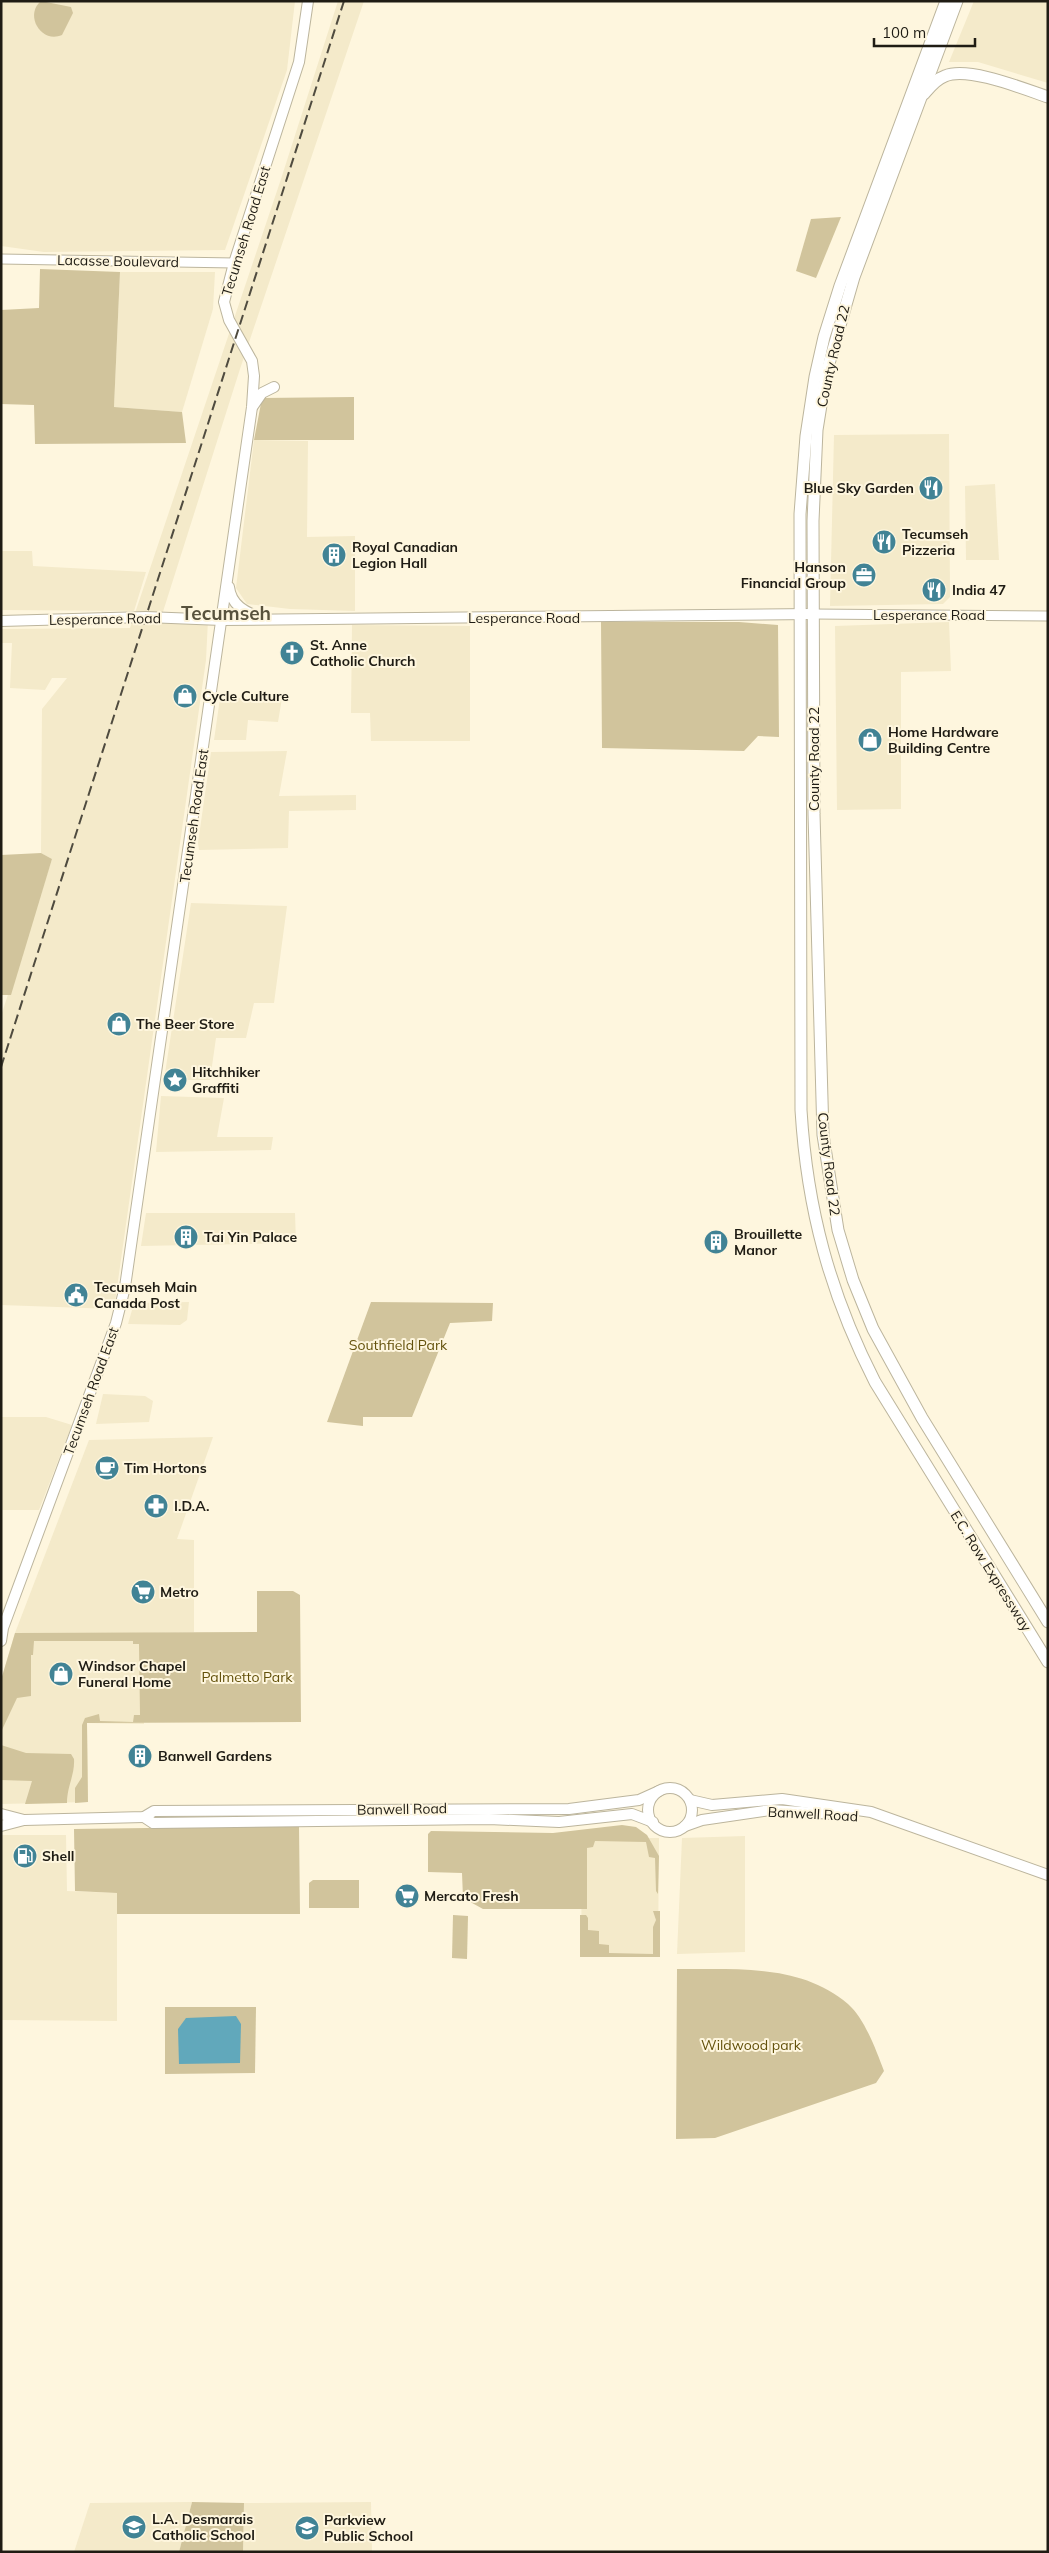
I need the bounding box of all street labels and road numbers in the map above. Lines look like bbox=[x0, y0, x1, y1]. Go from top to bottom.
street label: Tecumseh Road East bbox=[218, 164, 274, 298]
street label: Lacasse Boulevard bbox=[57, 251, 179, 271]
street label: County Road 22 bbox=[813, 303, 853, 409]
street label: Lesperance Road bbox=[873, 606, 985, 624]
street label: Lesperance Road bbox=[49, 609, 161, 629]
street label: Lesperance Road bbox=[468, 609, 580, 627]
street label: County Road 22 bbox=[805, 707, 823, 811]
street label: Tecumseh Road East bbox=[176, 748, 212, 884]
street label: County Road 22 bbox=[814, 1111, 844, 1217]
street label: Tecumseh Road East bbox=[59, 1324, 123, 1458]
street label: E.C. Row Expressway bbox=[947, 1507, 1036, 1635]
street label: Banwell Road bbox=[357, 1799, 447, 1819]
street label: Banwell Road bbox=[767, 1803, 859, 1825]

